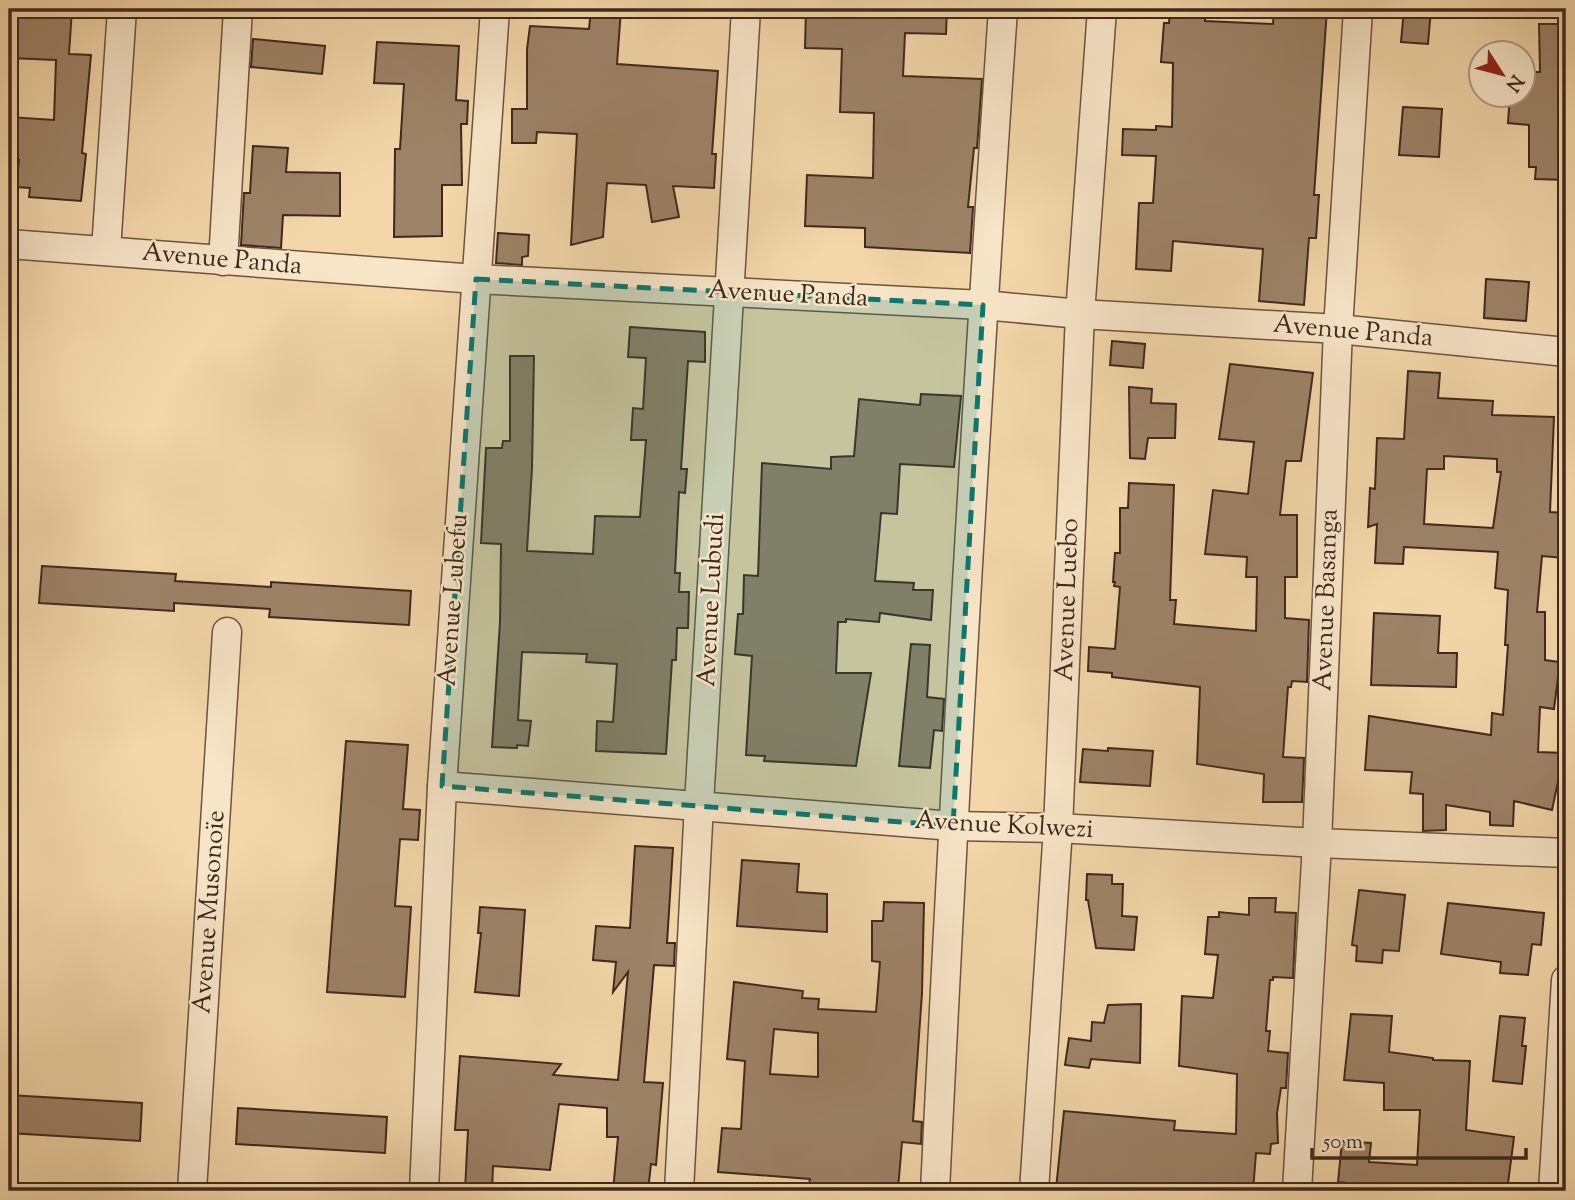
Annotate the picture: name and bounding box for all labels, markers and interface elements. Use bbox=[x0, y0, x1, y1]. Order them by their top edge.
north arrow bbox=[1466, 38, 1536, 108]
text: N bbox=[1498, 68, 1529, 97]
street label: Avenue Panda bbox=[140, 235, 304, 285]
street label: Avenue Panda bbox=[707, 272, 869, 318]
street label: Avenue Panda bbox=[1271, 307, 1435, 357]
street label: Avenue Basanga bbox=[1305, 508, 1349, 692]
street label: Avenue Lubefu bbox=[430, 512, 478, 688]
street label: Avenue Lubudi bbox=[689, 512, 735, 688]
street label: Avenue Luebo bbox=[1047, 518, 1089, 682]
street label: Avenue Kolwezi bbox=[914, 803, 1094, 849]
street label: Avenue Musonoïe bbox=[184, 809, 236, 1015]
scale bar bbox=[1312, 1116, 1526, 1160]
text: 50 m bbox=[1322, 1128, 1363, 1158]

